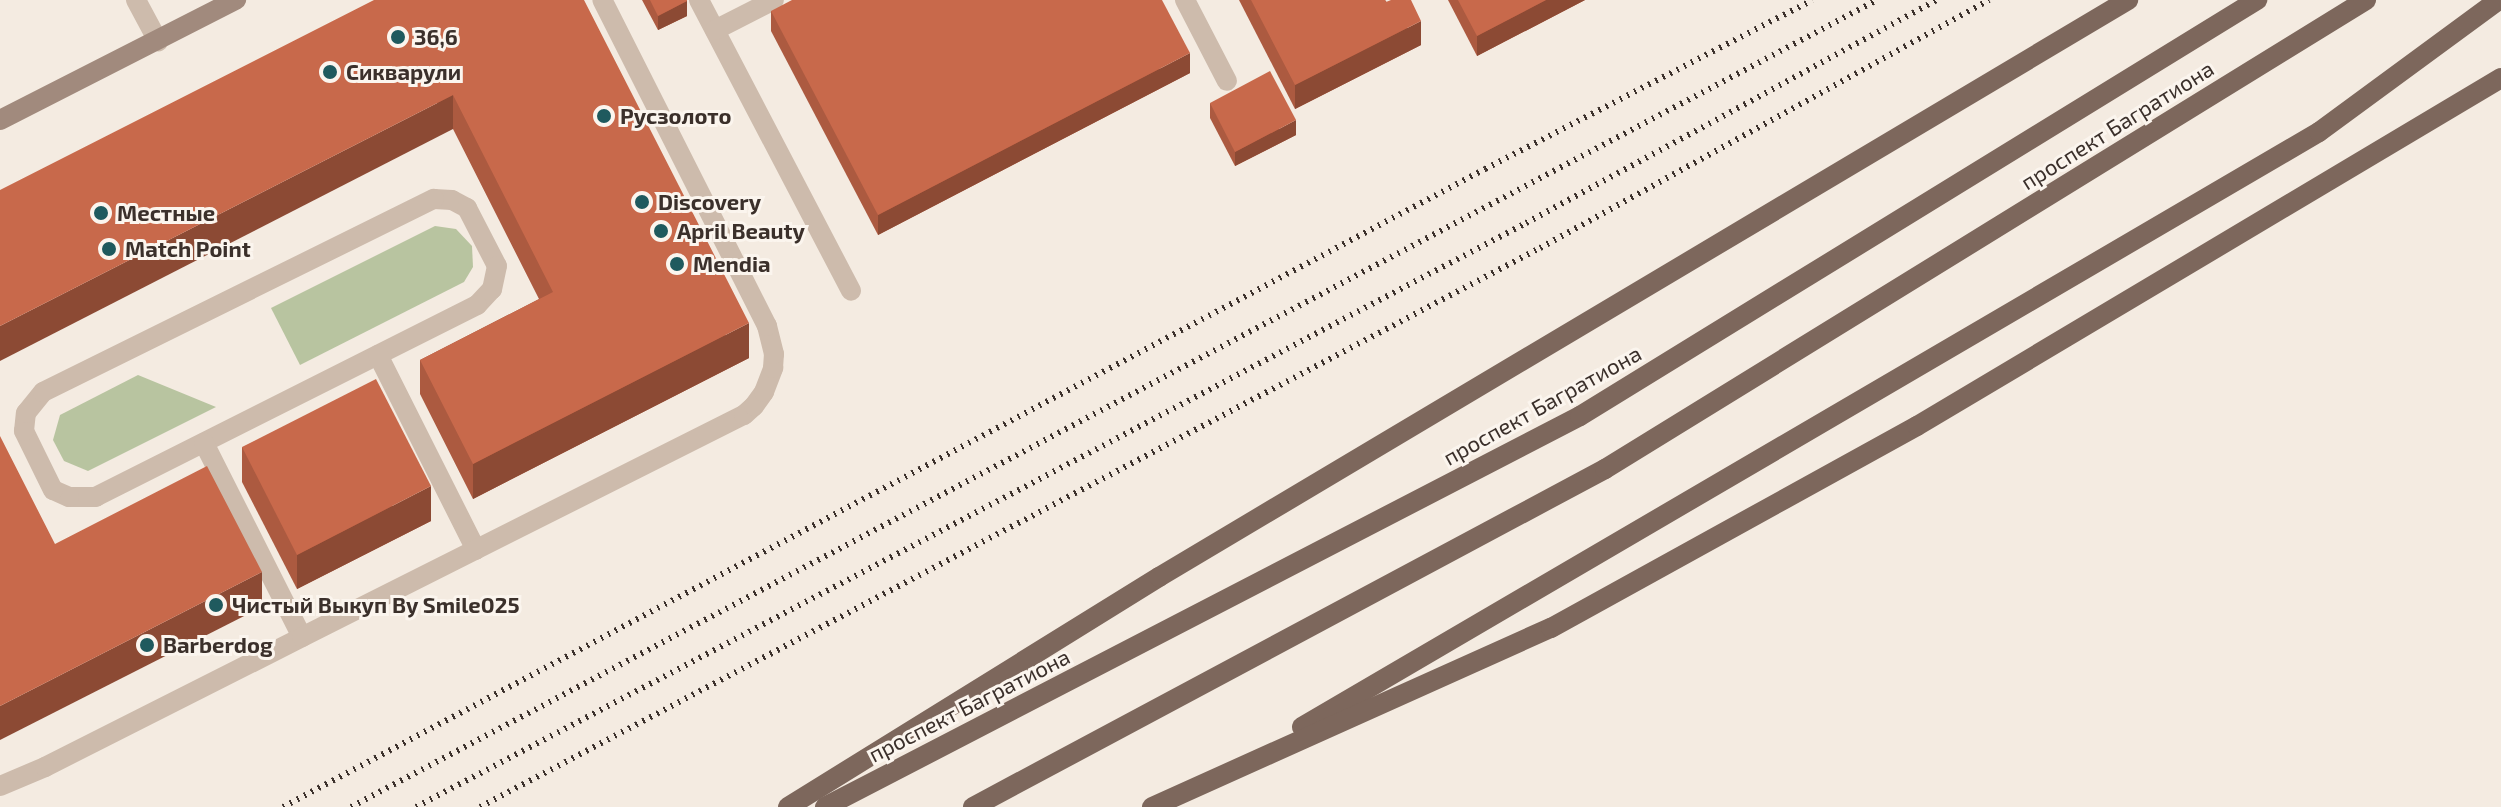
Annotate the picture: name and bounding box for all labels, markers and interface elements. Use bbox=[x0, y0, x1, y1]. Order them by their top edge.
place label: 36,6 bbox=[414, 24, 458, 50]
marker: 36,6 bbox=[389, 28, 407, 46]
street label: проспект Багратиона bbox=[2016, 55, 2218, 195]
place label: Сикварули bbox=[346, 59, 461, 85]
marker: Сикварули bbox=[321, 63, 339, 81]
place label: Русзолото bbox=[620, 103, 732, 129]
marker: Русзолото bbox=[595, 107, 613, 125]
place label: Discovery bbox=[658, 189, 761, 215]
marker: Discovery bbox=[633, 193, 651, 211]
place label: Местные bbox=[117, 200, 215, 226]
marker: Местные bbox=[92, 204, 110, 222]
place label: April Beauty bbox=[677, 218, 806, 244]
marker: April Beauty bbox=[652, 222, 670, 240]
place label: Match Point bbox=[125, 236, 251, 262]
marker: Match Point bbox=[100, 240, 118, 258]
place label: Mendia bbox=[693, 251, 771, 277]
marker: Mendia bbox=[668, 255, 686, 273]
street label: проспект Багратиона bbox=[1438, 340, 1646, 470]
place label: Чистый Выкуп By Smile025 bbox=[232, 592, 520, 618]
marker: Чистый Выкуп By Smile025 bbox=[207, 596, 225, 614]
place label: Barberdog bbox=[163, 632, 273, 658]
marker: Barberdog bbox=[138, 636, 156, 654]
street label: проспект Багратиона bbox=[864, 643, 1074, 767]

